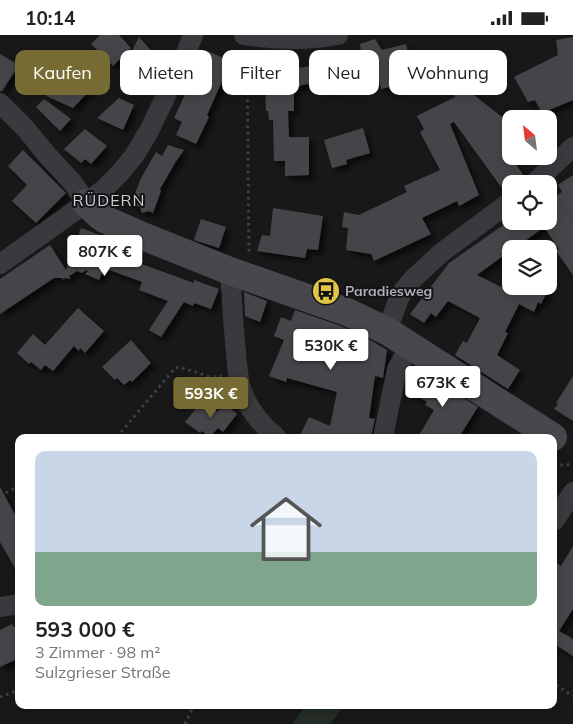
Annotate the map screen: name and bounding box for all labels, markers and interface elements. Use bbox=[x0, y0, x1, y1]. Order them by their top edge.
text: 10:14 bbox=[25, 6, 75, 30]
chip: Kaufen bbox=[15, 50, 110, 95]
chip: Mieten bbox=[120, 50, 212, 95]
chip: Filter bbox=[222, 50, 299, 95]
chip: Neu bbox=[309, 50, 379, 95]
chip: Wohnung bbox=[389, 50, 507, 95]
north arrow bbox=[502, 110, 558, 165]
map controls bbox=[502, 110, 557, 295]
button: locate bbox=[502, 175, 557, 230]
district label: RÜDERN bbox=[72, 190, 146, 210]
pin: 807K € bbox=[64, 235, 146, 277]
button: layers bbox=[502, 240, 557, 295]
text: 807K € bbox=[78, 241, 132, 261]
bus stop icon: Paradiesweg bbox=[311, 276, 341, 306]
place label: Paradiesweg bbox=[345, 282, 432, 300]
pin: 530K € bbox=[290, 329, 372, 371]
text: 530K € bbox=[304, 335, 358, 355]
pin: 673K € bbox=[402, 365, 484, 408]
text: 673K € bbox=[416, 372, 470, 392]
pin: 593K € bbox=[170, 377, 252, 419]
text: 593K € bbox=[184, 383, 238, 403]
icon: home bbox=[241, 484, 331, 574]
text: 593 000 € bbox=[35, 616, 135, 642]
text: 3 Zimmer · 98 m² bbox=[35, 642, 160, 662]
text: Sulzgrieser Straße bbox=[35, 662, 170, 682]

